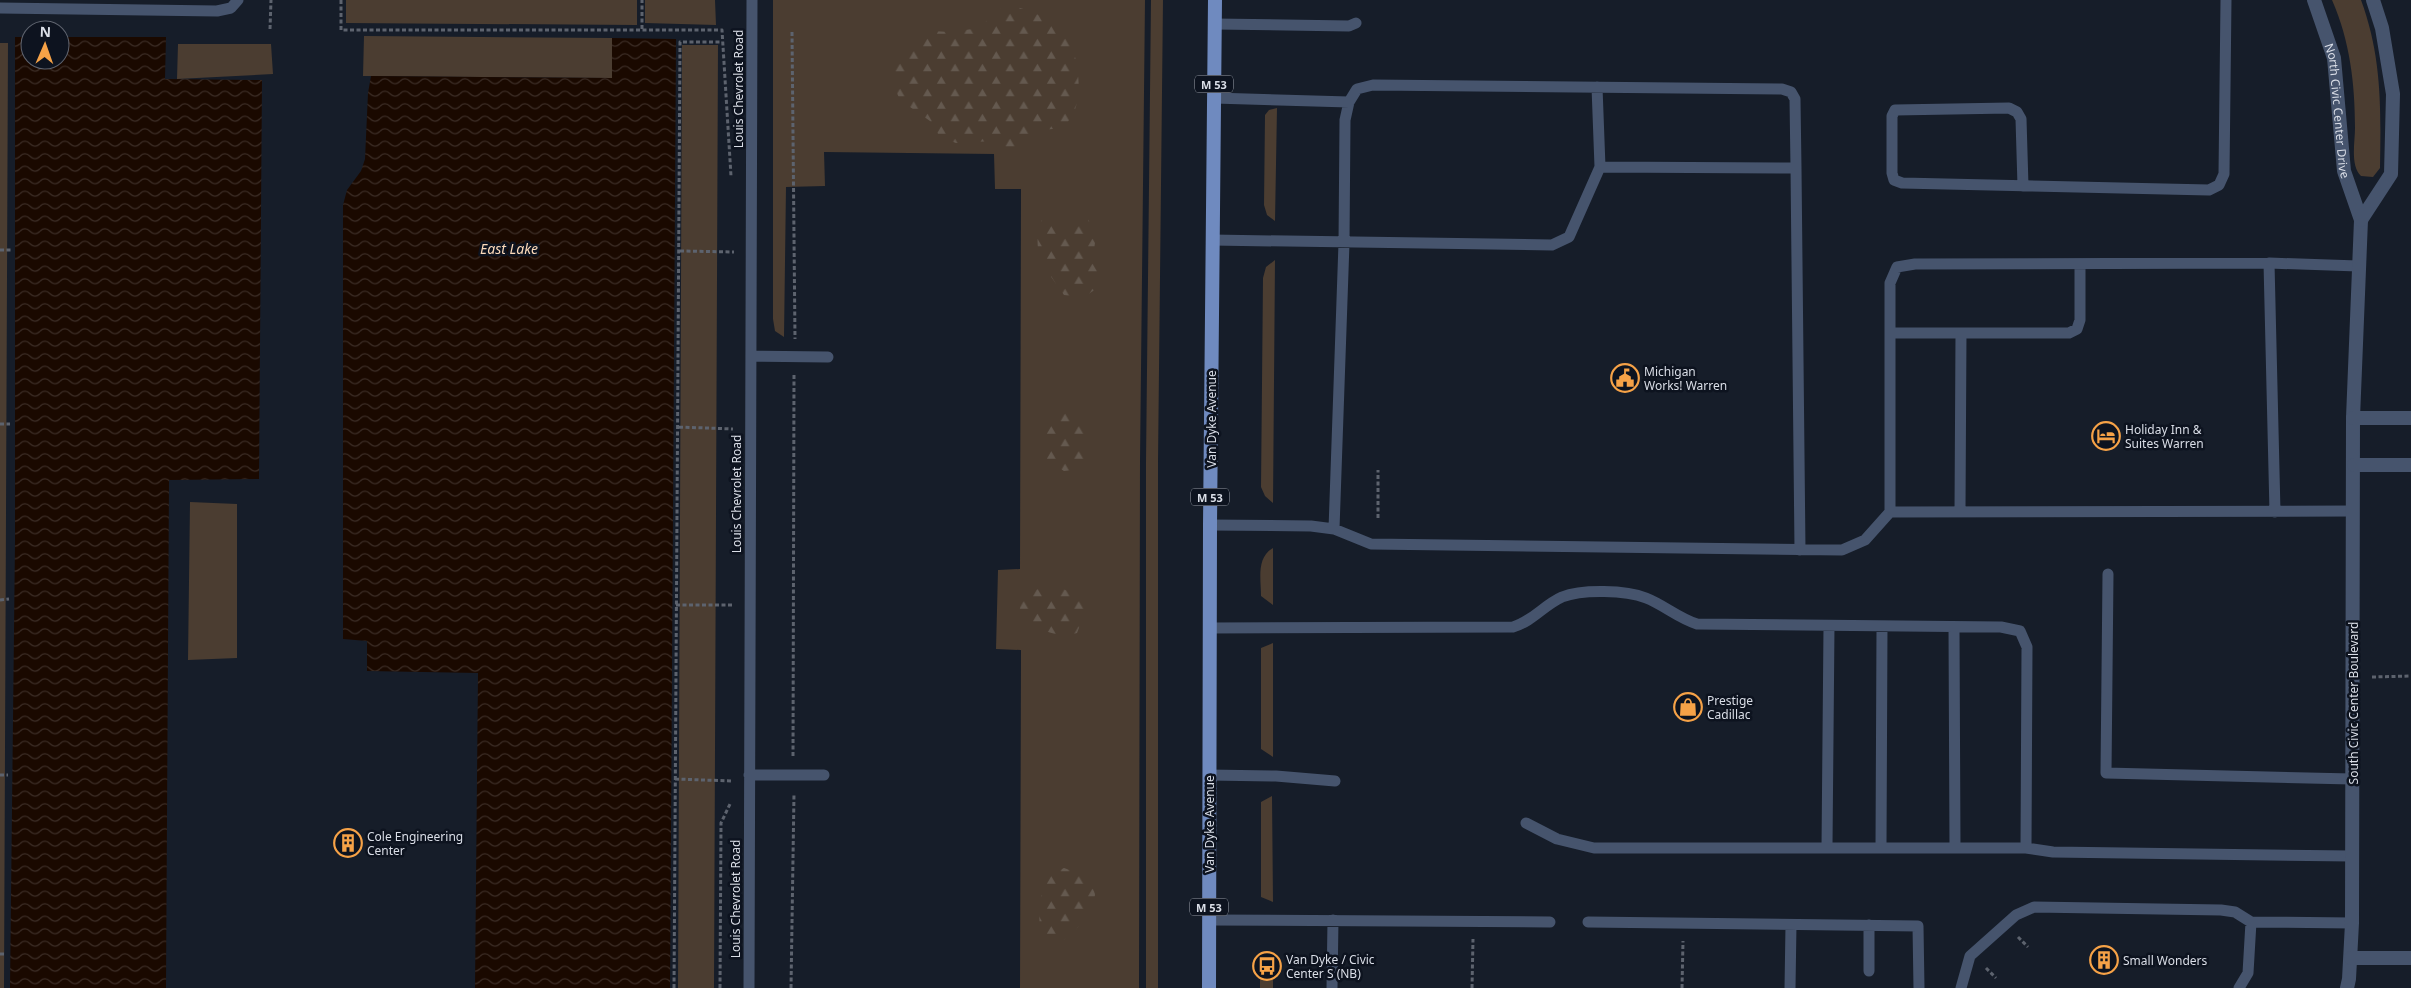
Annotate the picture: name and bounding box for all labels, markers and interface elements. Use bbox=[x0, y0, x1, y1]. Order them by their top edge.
north arrow bbox=[20, 20, 70, 70]
text: N bbox=[39, 22, 51, 41]
street label: Louis Chevrolet Road bbox=[730, 30, 747, 148]
street label: North Civic Center Drive bbox=[2321, 41, 2354, 181]
road number: M 53 bbox=[1195, 76, 1233, 92]
water label: East Lake bbox=[480, 239, 538, 258]
public building icon: Michigan Works! Warren bbox=[1610, 363, 1640, 393]
place label: Michigan Works! Warren bbox=[1644, 363, 1727, 394]
street label: Van Dyke Avenue bbox=[1203, 370, 1220, 468]
hotel icon: Holiday Inn & Suites Warren bbox=[2091, 421, 2121, 451]
place label: Holiday Inn & Suites Warren bbox=[2125, 421, 2204, 452]
street label: Louis Chevrolet Road bbox=[728, 435, 745, 553]
road number: M 53 bbox=[1191, 488, 1229, 506]
street label: South Civic Center Boulevard bbox=[2345, 622, 2362, 784]
shop icon: Prestige Cadillac bbox=[1673, 692, 1703, 722]
place label: Prestige Cadillac bbox=[1707, 692, 1753, 723]
street label: Van Dyke Avenue bbox=[1201, 775, 1218, 873]
building icon: Cole Engineering Center bbox=[333, 828, 363, 858]
place label: Cole Engineering Center bbox=[367, 828, 463, 859]
street label: Louis Chevrolet Road bbox=[727, 840, 744, 958]
road number: M 53 bbox=[1190, 899, 1228, 916]
building icon: Small Wonders bbox=[2089, 945, 2119, 975]
bus stop icon: Van Dyke / Civic Center S (NB) bbox=[1252, 951, 1282, 981]
place label: Van Dyke / Civic Center S (NB) bbox=[1286, 951, 1375, 982]
place label: Small Wonders bbox=[2123, 952, 2208, 969]

